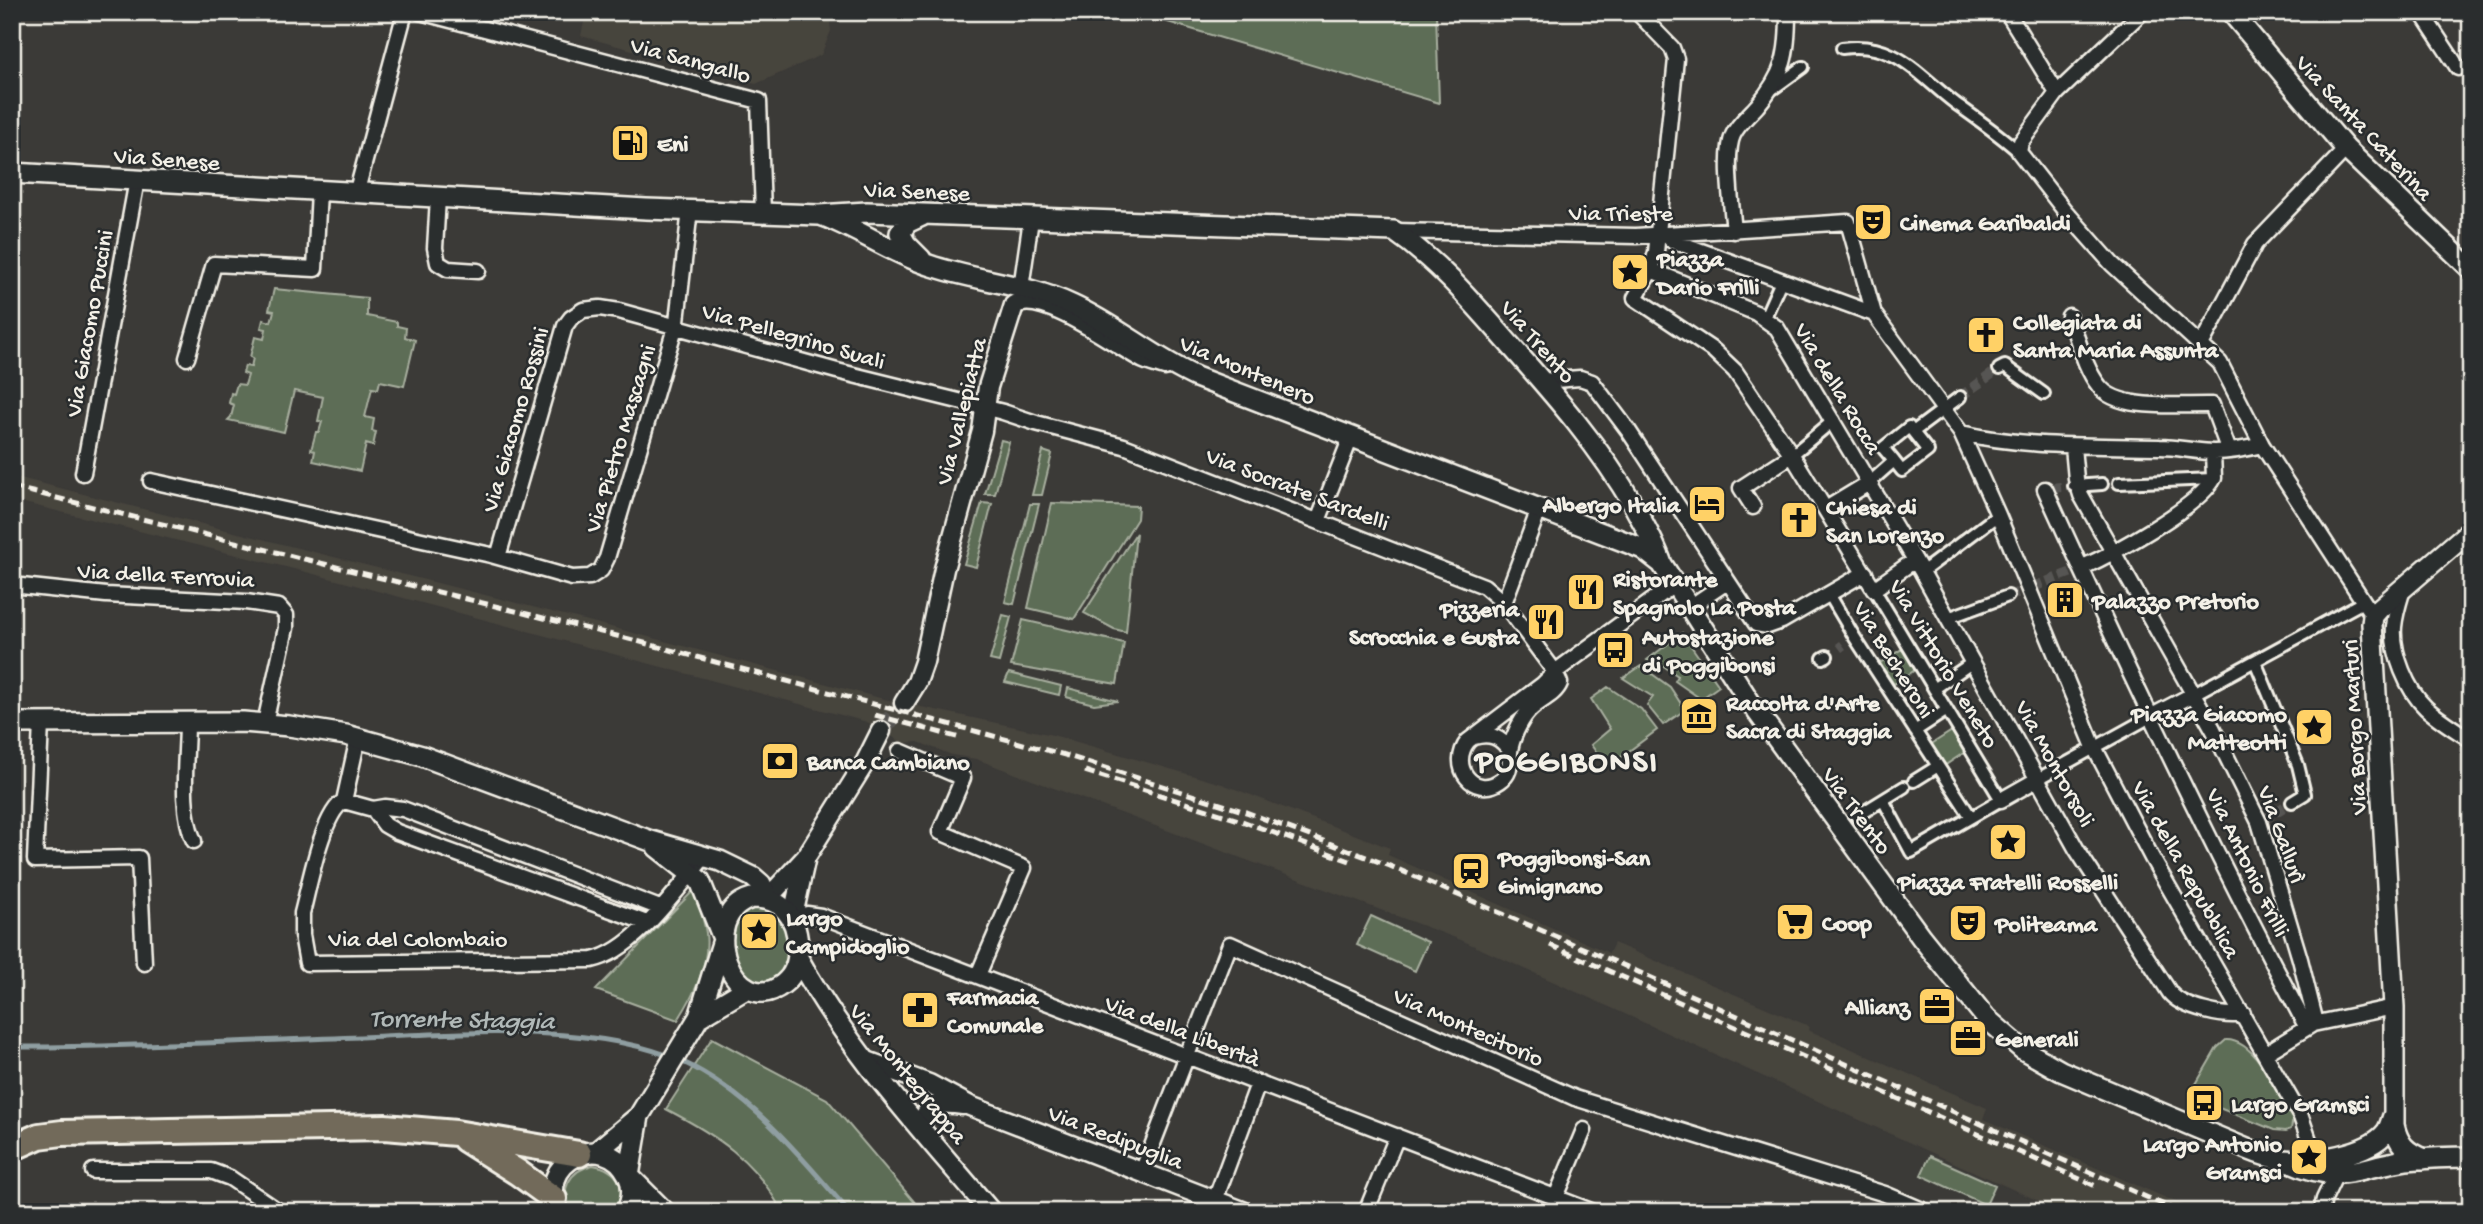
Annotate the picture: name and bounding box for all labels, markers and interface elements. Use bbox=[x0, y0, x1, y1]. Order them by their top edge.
street label: Via Sangallo bbox=[626, 32, 753, 92]
street label: Via Santa Caterina bbox=[2287, 50, 2438, 209]
fuel station icon: Eni bbox=[609, 122, 651, 164]
place label: Eni bbox=[657, 132, 689, 161]
street label: Via Senese bbox=[112, 143, 221, 180]
street label: Via Senese bbox=[862, 177, 971, 210]
street label: Via Trieste bbox=[1568, 201, 1674, 230]
theatre icon: Cinema Garibaldi bbox=[1852, 201, 1894, 243]
place label: Cinema Garibaldi bbox=[1900, 211, 2071, 240]
street label: Via Giacomo Puccini bbox=[61, 228, 122, 420]
place label: Piazza Dario Frilli bbox=[1655, 247, 1760, 304]
place icon: Piazza Dario Frilli bbox=[1609, 251, 1651, 293]
street label: Via Trento bbox=[1492, 295, 1581, 391]
street label: Via Pellegrino Suali bbox=[697, 298, 888, 378]
place label: Collegiata di Santa Maria Assunta bbox=[2013, 310, 2220, 367]
church icon: Collegiata di Santa Maria Assunta bbox=[1965, 314, 2007, 356]
street label: Via della Rocca bbox=[1785, 318, 1887, 461]
street label: Via Giacomo Rossini bbox=[477, 324, 558, 517]
street label: Via Montenero bbox=[1173, 330, 1319, 414]
street label: Via Vallepiatta bbox=[931, 335, 996, 489]
street label: Via Pietro Mascagni bbox=[580, 341, 665, 538]
street label: Via Socrate Sardelli bbox=[1200, 443, 1393, 540]
hotel icon: Albergo Italia bbox=[1686, 483, 1728, 525]
place label: Albergo Italia bbox=[1542, 493, 1682, 522]
place label: Chiesa di San Lorenzo bbox=[1826, 495, 1945, 552]
church icon: Chiesa di San Lorenzo bbox=[1778, 499, 1820, 541]
street label: Via della Ferrovia bbox=[76, 558, 256, 597]
place label: Ristorante Spagnolo La Posta bbox=[1612, 567, 1797, 624]
restaurant icon: Ristorante Spagnolo La Posta bbox=[1565, 571, 1607, 613]
street label: Via Vittorio Veneto bbox=[1880, 574, 2004, 754]
building icon: Palazzo Pretorio bbox=[2044, 579, 2086, 621]
place label: Palazzo Pretorio bbox=[2090, 589, 2260, 618]
street label: Via Becheroni bbox=[1844, 596, 1940, 725]
place label: Pizzeria Scrocchia e Gusta bbox=[1349, 597, 1521, 654]
restaurant icon: Pizzeria Scrocchia e Gusta bbox=[1525, 601, 1567, 643]
place label: Autostazione di Poggibonsi bbox=[1641, 625, 1776, 682]
bus stop icon: Autostazione di Poggibonsi bbox=[1594, 629, 1636, 671]
street label: Via Borgo Marturi bbox=[2337, 638, 2376, 816]
place label: Raccolta d'Arte Sacra di Staggia bbox=[1725, 691, 1893, 748]
museum icon: Raccolta d'Arte Sacra di Staggia bbox=[1678, 695, 1720, 737]
street label: Via Montorsoli bbox=[2006, 695, 2100, 833]
place label: Piazza Giacomo Matteotti bbox=[2129, 702, 2288, 759]
place icon: Piazza Giacomo Matteotti bbox=[2293, 706, 2335, 748]
bank icon: Banca Cambiano bbox=[759, 740, 801, 782]
district label: POGGIBONSI bbox=[1473, 745, 1659, 783]
place label: Banca Cambiano bbox=[806, 750, 970, 779]
street label: Via Trento bbox=[1813, 762, 1897, 862]
street label: Via della Repubblica bbox=[2123, 776, 2245, 965]
street label: Via Gallurì bbox=[2248, 782, 2311, 888]
street label: Via Antonio Frilli bbox=[2197, 784, 2294, 943]
place icon: Piazza Fratelli Rosselli bbox=[1987, 821, 2029, 863]
place label: Poggibonsi-San Gimignano bbox=[1496, 846, 1651, 903]
station icon: Poggibonsi-San Gimignano bbox=[1450, 850, 1492, 892]
place label: Piazza Fratelli Rosselli bbox=[1896, 870, 2118, 899]
supermarket icon: Coop bbox=[1774, 901, 1816, 943]
theatre icon: Politeama bbox=[1947, 902, 1989, 944]
place label: Largo Campidoglio bbox=[786, 906, 910, 963]
place icon: Largo Campidoglio bbox=[738, 910, 780, 952]
place label: Coop bbox=[1822, 911, 1872, 940]
place label: Politeama bbox=[1993, 912, 2099, 941]
street label: Via del Colombaio bbox=[328, 927, 507, 956]
street label: Via Montecitorio bbox=[1387, 983, 1547, 1075]
place label: Farmacia Comunale bbox=[946, 985, 1045, 1042]
office icon: Allianz bbox=[1916, 985, 1958, 1027]
pharmacy icon: Farmacia Comunale bbox=[899, 989, 941, 1031]
street label: Via della Libertà bbox=[1099, 990, 1264, 1076]
place label: Allianz bbox=[1844, 995, 1911, 1024]
street label: Via Montegrappa bbox=[840, 998, 972, 1152]
water label: Torrente Staggia bbox=[369, 1005, 556, 1040]
office icon: Generali bbox=[1947, 1017, 1989, 1059]
place label: Generali bbox=[1995, 1027, 2079, 1056]
bus stop icon: Largo Gramsci bbox=[2183, 1082, 2225, 1124]
place label: Largo Gramsci bbox=[2231, 1092, 2370, 1121]
street label: Via Redipuglia bbox=[1042, 1100, 1187, 1179]
place label: Largo Antonio Gramsci bbox=[2143, 1132, 2283, 1189]
place icon: Largo Antonio Gramsci bbox=[2288, 1136, 2330, 1178]

